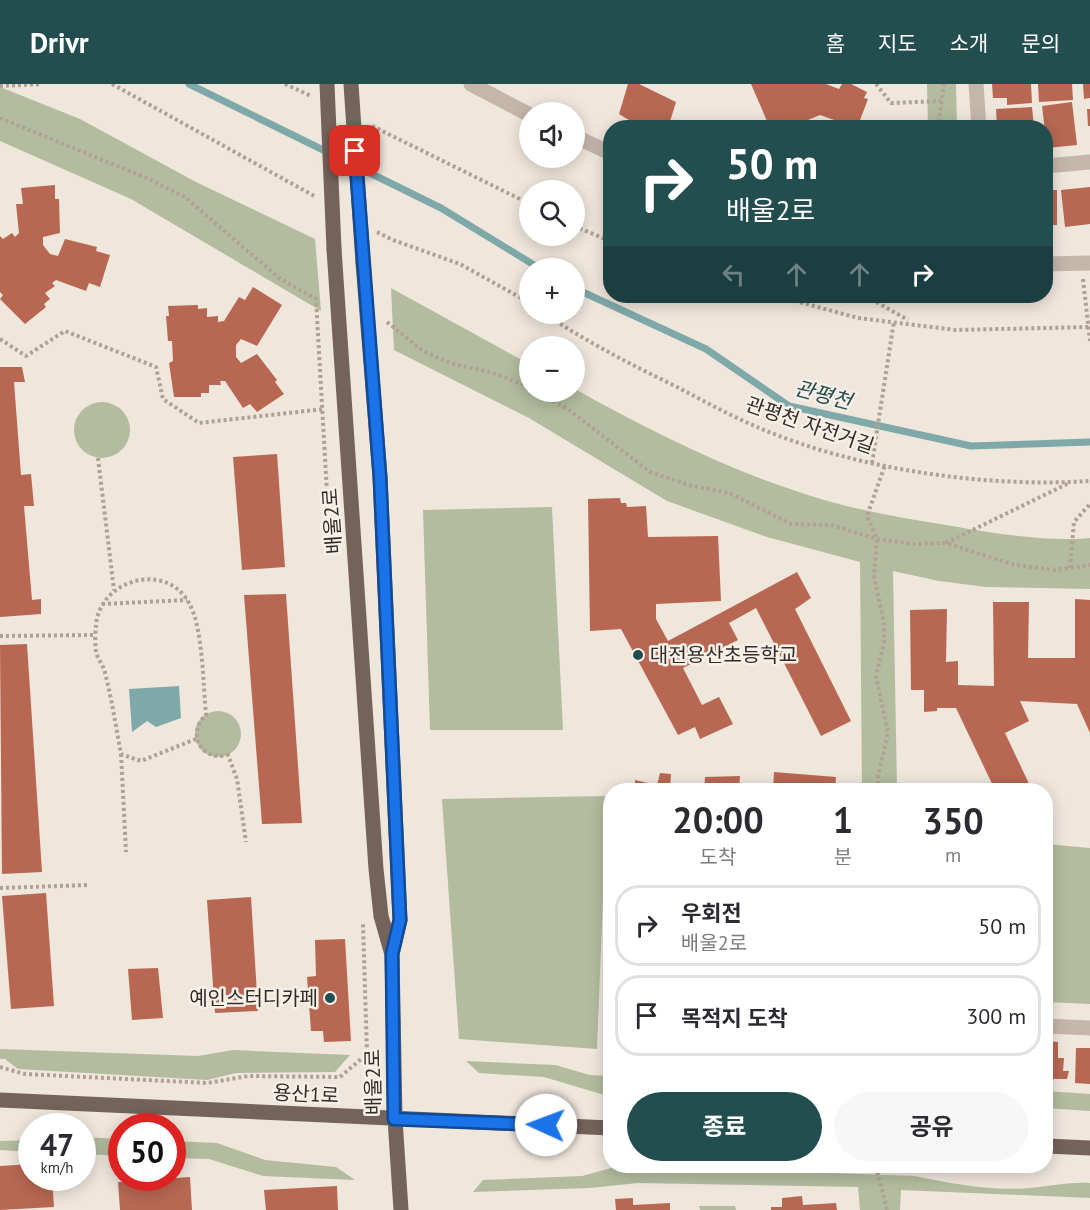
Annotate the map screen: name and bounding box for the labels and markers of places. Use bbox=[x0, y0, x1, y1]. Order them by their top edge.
pin bbox=[329, 125, 380, 176]
place label: 대전용산초등학교 bbox=[650, 642, 797, 668]
marker: 대전용산초등학교 bbox=[631, 648, 645, 662]
place label: 예인스터디카페 bbox=[189, 985, 318, 1011]
marker: 예인스터디카페 bbox=[323, 991, 337, 1005]

